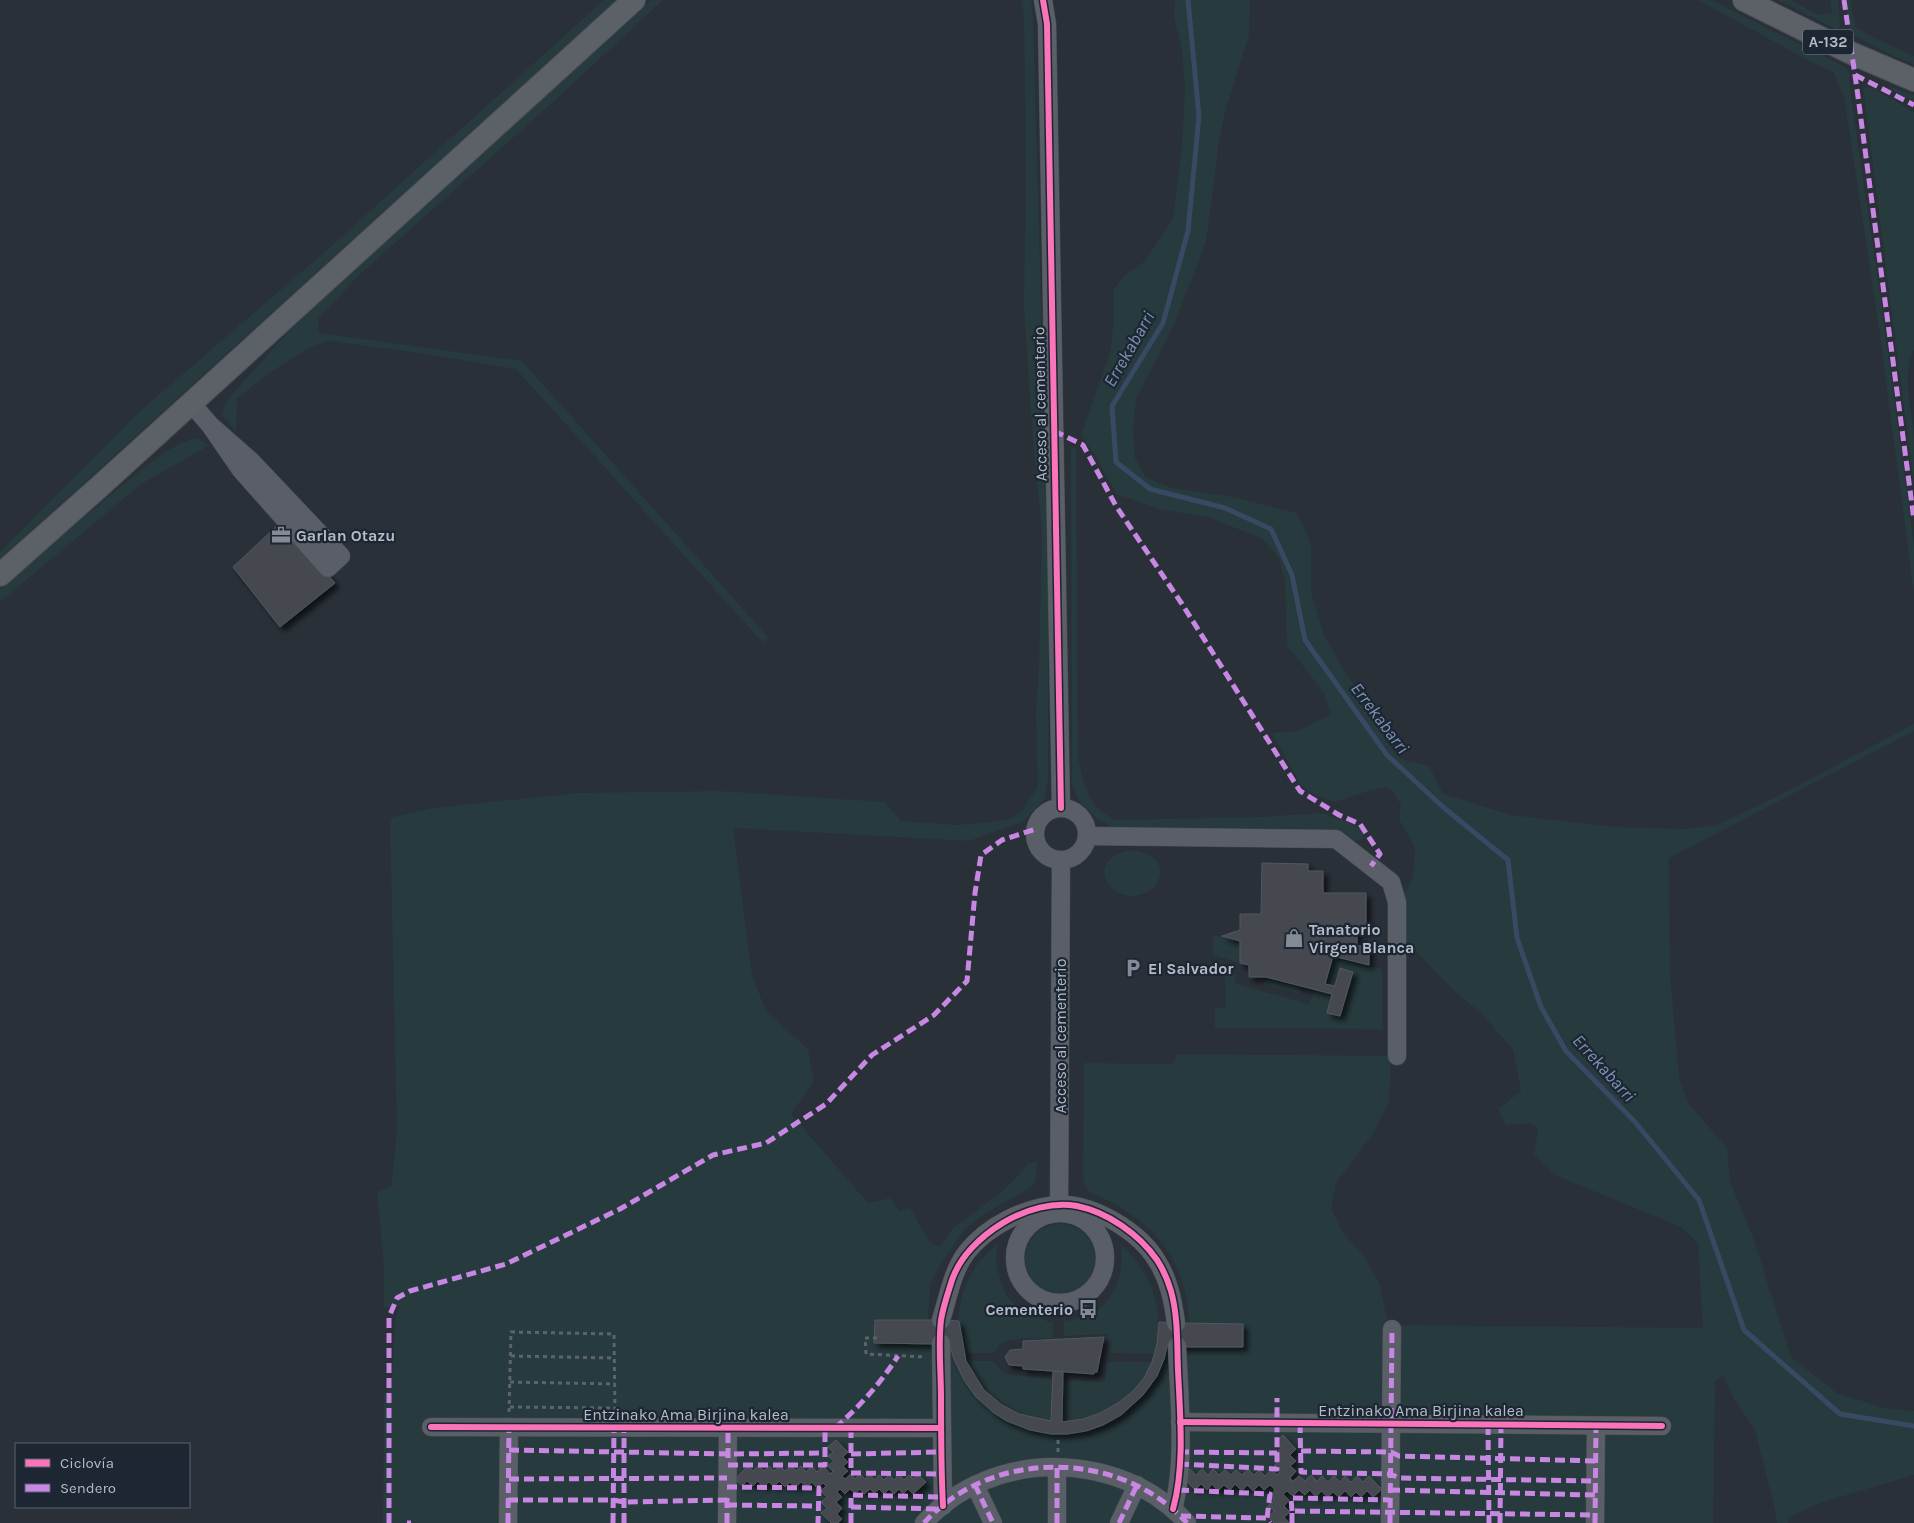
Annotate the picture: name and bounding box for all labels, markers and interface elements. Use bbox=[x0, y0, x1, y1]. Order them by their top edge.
road number: A-132 bbox=[1803, 30, 1853, 54]
water label: Errekabarri bbox=[1099, 307, 1160, 391]
street label: Acceso al cementerio bbox=[1029, 326, 1051, 482]
office icon: Garlan Otazu bbox=[270, 524, 292, 546]
place label: Garlan Otazu bbox=[296, 526, 395, 545]
water label: Errekabarri bbox=[1346, 678, 1414, 758]
place label: Tanatorio Virgen Blanca bbox=[1309, 920, 1414, 957]
shop icon: Tanatorio Virgen Blanca bbox=[1283, 927, 1305, 949]
parking icon: El Salvador bbox=[1122, 957, 1144, 979]
street label: Acceso al cementerio bbox=[1051, 959, 1070, 1113]
place label: El Salvador bbox=[1148, 959, 1234, 978]
water label: Errekabarri bbox=[1568, 1030, 1640, 1107]
bus stop icon: Cementerio bbox=[1077, 1298, 1099, 1320]
place label: Cementerio bbox=[985, 1300, 1073, 1319]
street label: Entzinako Ama Birjina kalea bbox=[1318, 1401, 1524, 1420]
street label: Entzinako Ama Birjina kalea bbox=[583, 1405, 789, 1424]
legend bbox=[15, 1443, 190, 1508]
text: Ciclovía bbox=[60, 1454, 114, 1472]
text: Sendero bbox=[60, 1479, 116, 1497]

